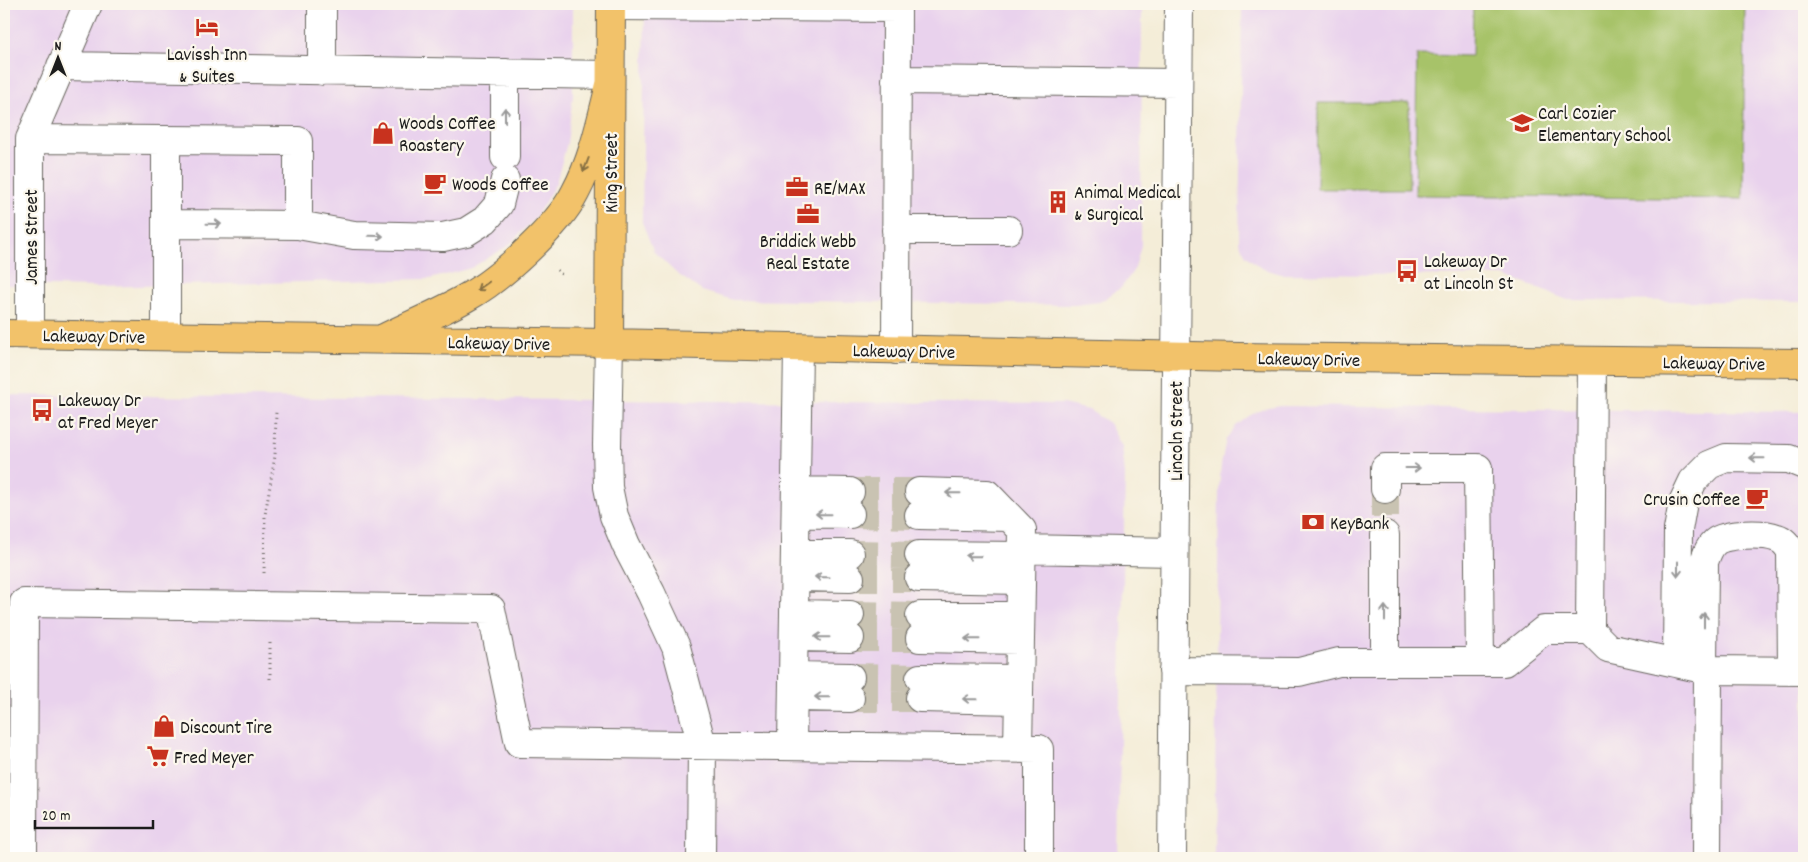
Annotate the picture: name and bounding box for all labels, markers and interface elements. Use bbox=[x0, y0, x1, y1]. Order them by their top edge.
hotel icon: Lavissh Inn & Suites bbox=[194, 14, 220, 40]
north arrow bbox=[32, 32, 82, 82]
text: N bbox=[55, 37, 62, 57]
place label: Lavissh Inn & Suites bbox=[167, 43, 247, 92]
place label: Carl Cozier Elementary School bbox=[1538, 102, 1671, 151]
one-way arrow bbox=[500, 107, 510, 124]
school or university icon: Carl Cozier Elementary School bbox=[1509, 110, 1535, 136]
place label: Woods Coffee Roastery bbox=[399, 112, 496, 161]
shop icon: Woods Coffee Roastery bbox=[370, 120, 396, 146]
street label: King Street bbox=[600, 133, 627, 213]
one-way arrow bbox=[581, 157, 590, 172]
cafe icon: Woods Coffee bbox=[422, 170, 448, 196]
place label: Woods Coffee bbox=[452, 173, 549, 200]
office icon: RE/MAX bbox=[784, 174, 810, 200]
place label: RE/MAX bbox=[814, 177, 866, 204]
place label: Animal Medical & Surgical bbox=[1074, 181, 1181, 230]
street label: James Street bbox=[20, 189, 47, 285]
building icon: Animal Medical & Surgical bbox=[1045, 189, 1071, 215]
office icon: Briddick Webb Real Estate bbox=[795, 201, 821, 227]
one-way arrow bbox=[206, 220, 222, 229]
place label: Briddick Webb Real Estate bbox=[760, 230, 856, 279]
one-way arrow bbox=[368, 231, 384, 240]
place label: Lakeway Dr at Lincoln St bbox=[1424, 250, 1513, 299]
bus stop icon: Lakeway Dr at Lincoln St bbox=[1394, 258, 1420, 284]
one-way arrow bbox=[477, 281, 490, 292]
street label: Lakeway Drive bbox=[42, 324, 145, 353]
street label: Lakeway Drive bbox=[447, 331, 550, 360]
street label: Lakeway Drive bbox=[852, 339, 955, 368]
street label: Lakeway Drive bbox=[1257, 347, 1360, 376]
street label: Lakeway Drive bbox=[1662, 351, 1765, 380]
street label: Lincoln Street bbox=[1165, 381, 1192, 481]
place label: Lakeway Dr at Fred Meyer bbox=[58, 389, 158, 438]
bus stop icon: Lakeway Dr at Fred Meyer bbox=[29, 397, 55, 423]
one-way arrow bbox=[1749, 453, 1766, 463]
one-way arrow bbox=[1404, 463, 1421, 473]
cafe icon: Crusin Coffee bbox=[1744, 485, 1770, 511]
one-way arrow bbox=[945, 488, 962, 498]
place label: Crusin Coffee bbox=[1643, 488, 1740, 515]
one-way arrow bbox=[815, 509, 831, 519]
bank icon: KeyBank bbox=[1300, 509, 1326, 535]
place label: KeyBank bbox=[1330, 512, 1390, 539]
one-way arrow bbox=[965, 551, 982, 561]
one-way arrow bbox=[1673, 560, 1683, 576]
one-way arrow bbox=[815, 573, 831, 582]
one-way arrow bbox=[1380, 605, 1390, 622]
one-way arrow bbox=[1699, 612, 1709, 628]
one-way arrow bbox=[814, 633, 830, 642]
one-way arrow bbox=[964, 634, 980, 644]
one-way arrow bbox=[814, 692, 830, 702]
one-way arrow bbox=[963, 694, 979, 704]
shop icon: Discount Tire bbox=[151, 713, 177, 739]
place label: Discount Tire bbox=[180, 716, 272, 743]
supermarket icon: Fred Meyer bbox=[145, 743, 171, 769]
place label: Fred Meyer bbox=[174, 746, 254, 773]
scale bar bbox=[35, 797, 152, 829]
text: 20 m bbox=[42, 806, 70, 828]

